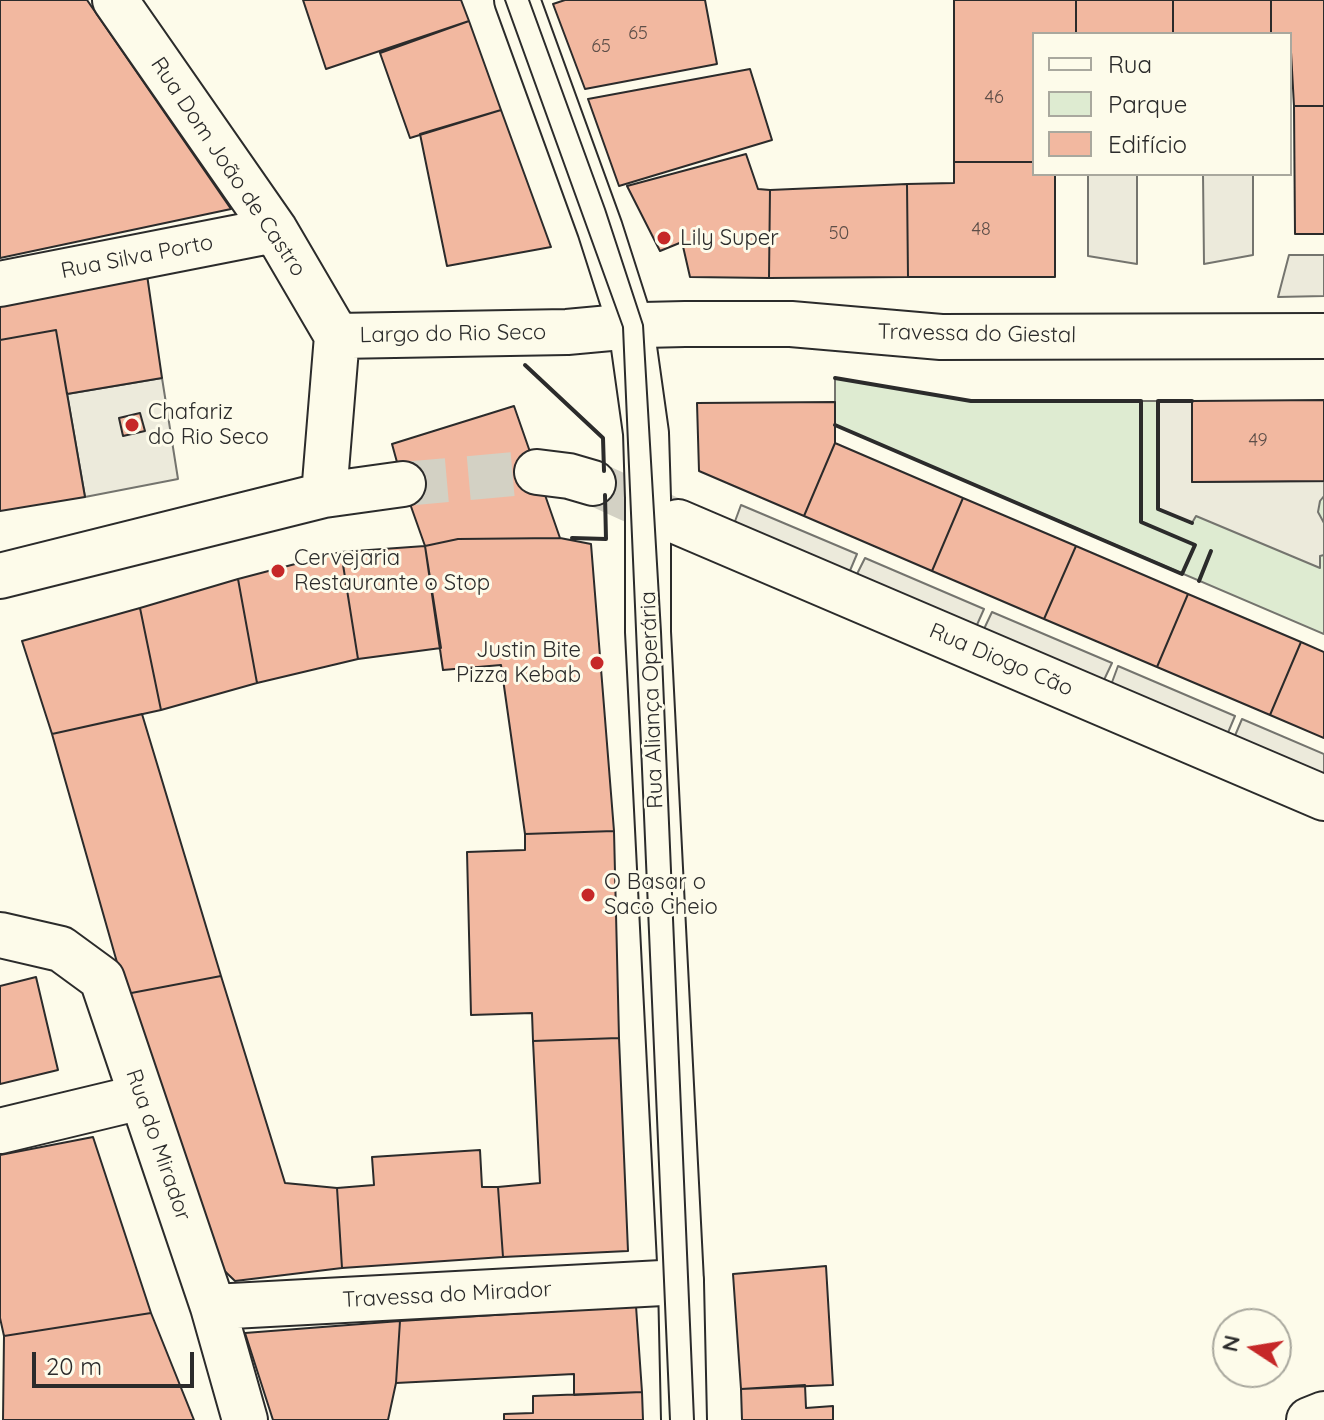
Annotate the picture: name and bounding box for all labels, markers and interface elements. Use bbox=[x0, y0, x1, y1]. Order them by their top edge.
house number: 65 bbox=[628, 23, 648, 45]
legend bbox=[1032, 32, 1292, 176]
house number: 65 bbox=[591, 36, 611, 58]
text: Rua bbox=[1108, 49, 1152, 79]
street label: Rua Dom João de Castro bbox=[145, 52, 311, 282]
house number: 46 bbox=[984, 87, 1004, 109]
text: Parque bbox=[1108, 89, 1187, 119]
text: Edifício bbox=[1108, 129, 1187, 159]
house number: 48 bbox=[971, 219, 991, 241]
house number: 50 bbox=[829, 223, 849, 245]
place label: Lily Super bbox=[680, 225, 779, 251]
street label: Rua Silva Porto bbox=[59, 229, 215, 285]
marker: Lily Super bbox=[655, 229, 673, 247]
street label: Largo do Rio Seco bbox=[359, 319, 547, 349]
street label: Travessa do Giestal bbox=[877, 319, 1077, 349]
place label: Chafariz do Rio Seco bbox=[148, 399, 269, 450]
marker: Chafariz do Rio Seco bbox=[123, 416, 141, 434]
house number: 49 bbox=[1248, 430, 1268, 452]
place label: Cervejaria Restaurante o Stop bbox=[294, 545, 490, 596]
marker: Cervejaria Restaurante o Stop bbox=[269, 562, 287, 580]
street label: Rua Aliança Operária bbox=[635, 591, 669, 809]
street label: Rua Diogo Cão bbox=[925, 618, 1077, 702]
place label: Justin Bite Pizza Kebab bbox=[456, 637, 581, 688]
marker: Justin Bite Pizza Kebab bbox=[588, 654, 606, 672]
place label: O Basar o Saco Cheio bbox=[604, 869, 718, 920]
marker: O Basar o Saco Cheio bbox=[579, 886, 597, 904]
street label: Rua do Mirador bbox=[120, 1066, 196, 1224]
street label: Travessa do Mirador bbox=[342, 1276, 552, 1314]
north arrow bbox=[1212, 1308, 1292, 1388]
text: N bbox=[1215, 1333, 1246, 1354]
scale bar bbox=[36, 1336, 198, 1386]
text: 20 m bbox=[46, 1351, 102, 1381]

